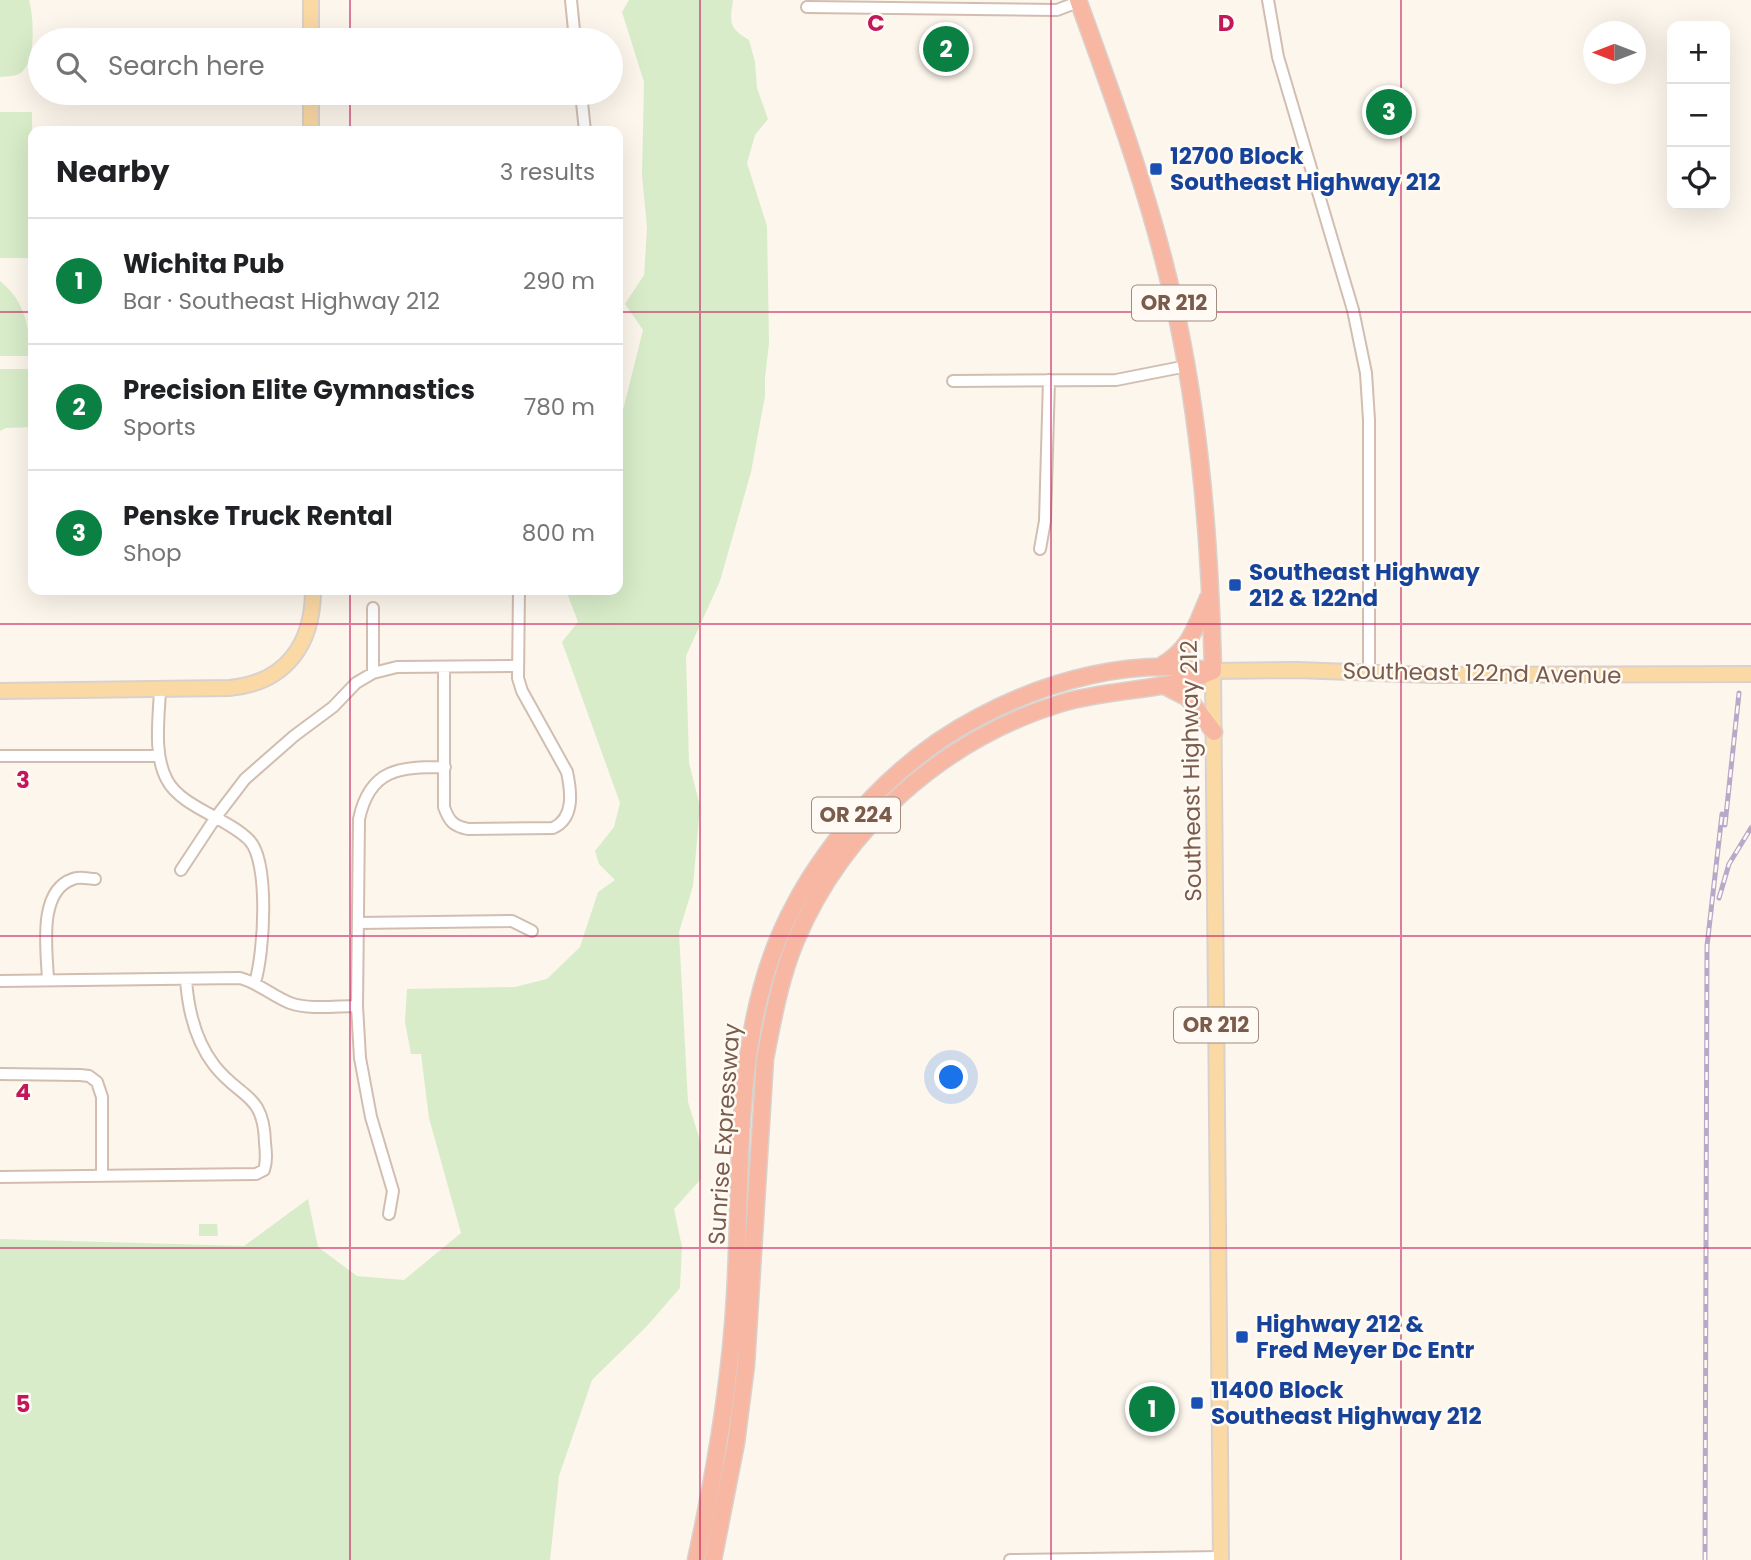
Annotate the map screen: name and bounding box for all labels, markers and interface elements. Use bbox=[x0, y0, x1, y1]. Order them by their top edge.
text: C bbox=[867, 7, 885, 39]
text: D bbox=[1218, 7, 1234, 39]
north arrow bbox=[1583, 21, 1646, 84]
map controls bbox=[1667, 21, 1730, 210]
button: + bbox=[1667, 21, 1730, 84]
pin: 2 bbox=[923, 23, 969, 75]
search box bbox=[28, 28, 623, 105]
icon: search bbox=[52, 48, 90, 86]
text: Search here bbox=[108, 48, 265, 84]
button: − bbox=[1667, 84, 1730, 147]
pin: 3 bbox=[1366, 86, 1412, 138]
place label: 12700 Block Southeast Highway 212 bbox=[1170, 140, 1441, 198]
button: locate bbox=[1667, 147, 1730, 210]
text: Nearby bbox=[56, 150, 170, 193]
text: 3 results bbox=[500, 156, 595, 188]
marker: 12700 Block Southeast Highway 212 bbox=[1148, 161, 1164, 177]
text: Wichita Pub bbox=[123, 246, 284, 282]
text: 1 bbox=[75, 265, 83, 297]
text: 290 m bbox=[523, 265, 595, 297]
text: Bar · Southeast Highway 212 bbox=[123, 285, 440, 317]
road number: OR 212 bbox=[1132, 286, 1216, 320]
text: Precision Elite Gymnastics bbox=[123, 372, 475, 408]
text: 2 bbox=[72, 391, 86, 423]
text: 780 m bbox=[524, 391, 595, 423]
text: Sports bbox=[123, 411, 196, 443]
text: Penske Truck Rental bbox=[123, 498, 393, 534]
text: 3 bbox=[72, 517, 86, 549]
text: 800 m bbox=[522, 517, 595, 549]
text: Shop bbox=[123, 537, 182, 569]
place label: Southeast Highway 212 & 122nd bbox=[1249, 556, 1480, 614]
marker: Southeast Highway 212 & 122nd bbox=[1227, 577, 1243, 593]
street label: Southeast Highway 212 bbox=[1173, 640, 1209, 902]
street label: Southeast 122nd Avenue bbox=[1342, 655, 1622, 691]
text: 3 bbox=[16, 764, 30, 796]
road number: OR 224 bbox=[812, 798, 900, 832]
road number: OR 212 bbox=[1174, 1007, 1258, 1042]
street label: Sunrise Expressway bbox=[700, 1022, 748, 1246]
your location bbox=[934, 1060, 968, 1094]
text: 4 bbox=[15, 1076, 31, 1108]
place label: Highway 212 & Fred Meyer Dc Entr bbox=[1256, 1308, 1475, 1366]
marker: Highway 212 & Fred Meyer Dc Entr bbox=[1234, 1329, 1250, 1345]
place label: 11400 Block Southeast Highway 212 bbox=[1211, 1374, 1482, 1432]
pin: 1 bbox=[1129, 1383, 1175, 1435]
text: 5 bbox=[16, 1388, 30, 1420]
marker: 11400 Block Southeast Highway 212 bbox=[1189, 1395, 1205, 1411]

